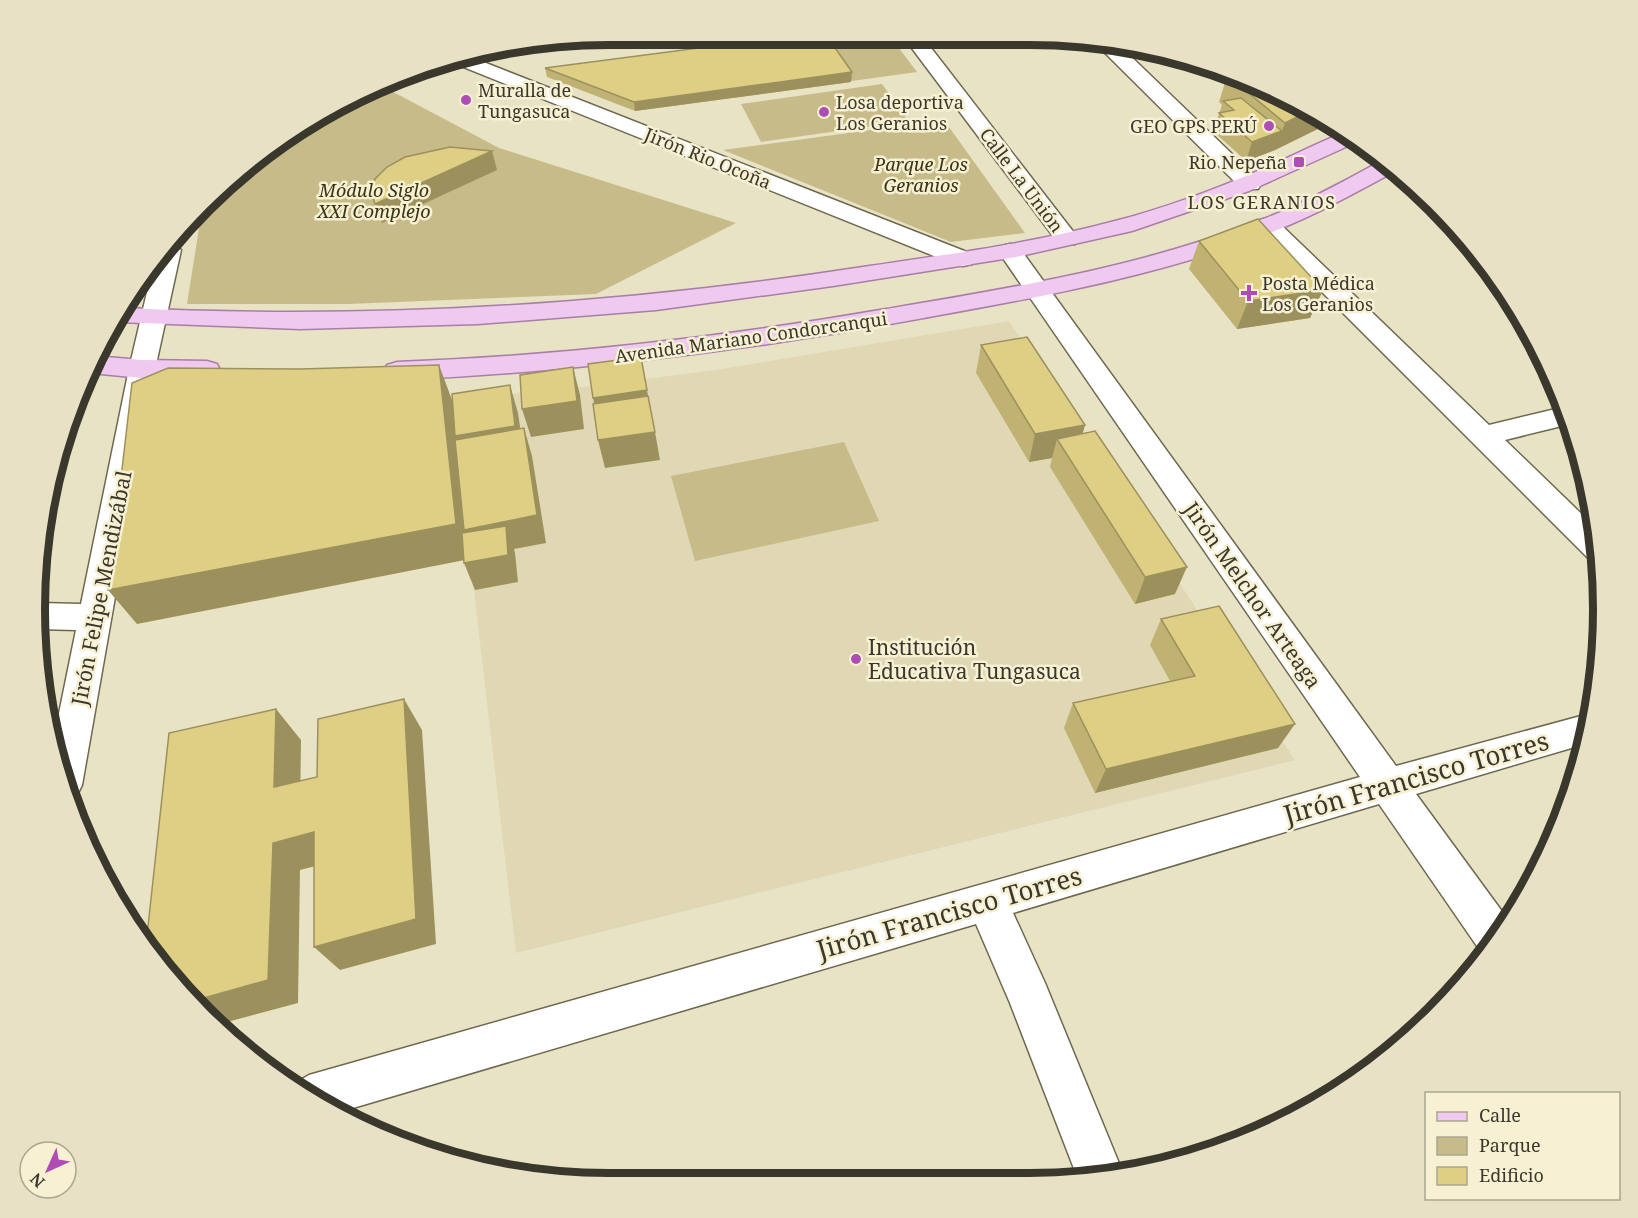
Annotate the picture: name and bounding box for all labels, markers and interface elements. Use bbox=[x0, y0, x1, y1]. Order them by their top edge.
place label: Muralla de Tungasuca bbox=[478, 78, 571, 123]
place label: Losa deportiva Los Geranios bbox=[836, 90, 964, 135]
marker: Muralla de Tungasuca bbox=[459, 93, 473, 107]
marker: Losa deportiva Los Geranios bbox=[817, 105, 831, 119]
place label: GEO GPS PERÚ bbox=[1130, 114, 1257, 138]
marker: GEO GPS PERÚ bbox=[1262, 119, 1276, 133]
street label: Jirón Rio Ocoña bbox=[640, 121, 775, 194]
street label: Calle La Unión bbox=[975, 123, 1069, 237]
place label: Rio Nepeña bbox=[1189, 150, 1287, 174]
park label: Parque Los Geranios bbox=[873, 152, 968, 197]
marker: Rio Nepeña bbox=[1292, 155, 1306, 169]
park label: Módulo Siglo XXI Complejo bbox=[316, 178, 431, 223]
district label: LOS GERANIOS bbox=[1187, 190, 1337, 214]
place label: Posta Médica Los Geranios bbox=[1262, 271, 1375, 316]
marker: Posta Médica Los Geranios bbox=[1240, 284, 1258, 302]
street label: Avenida Mariano Condorcanqui bbox=[613, 306, 889, 368]
street label: Jirón Felipe Mendizábal bbox=[64, 468, 138, 709]
street label: Jirón Melchor Arteaga bbox=[1177, 495, 1328, 694]
place label: Institución Educativa Tungasuca bbox=[868, 633, 1081, 685]
marker: Institución Educativa Tungasuca bbox=[849, 652, 863, 666]
street label: Jirón Francisco Torres bbox=[1278, 722, 1553, 832]
street label: Jirón Francisco Torres bbox=[811, 857, 1086, 967]
legend bbox=[1425, 1092, 1620, 1200]
text: Calle bbox=[1479, 1103, 1521, 1127]
text: Parque bbox=[1479, 1133, 1541, 1157]
north arrow bbox=[18, 1140, 78, 1200]
text: Edificio bbox=[1479, 1163, 1544, 1187]
text: N bbox=[25, 1168, 50, 1193]

